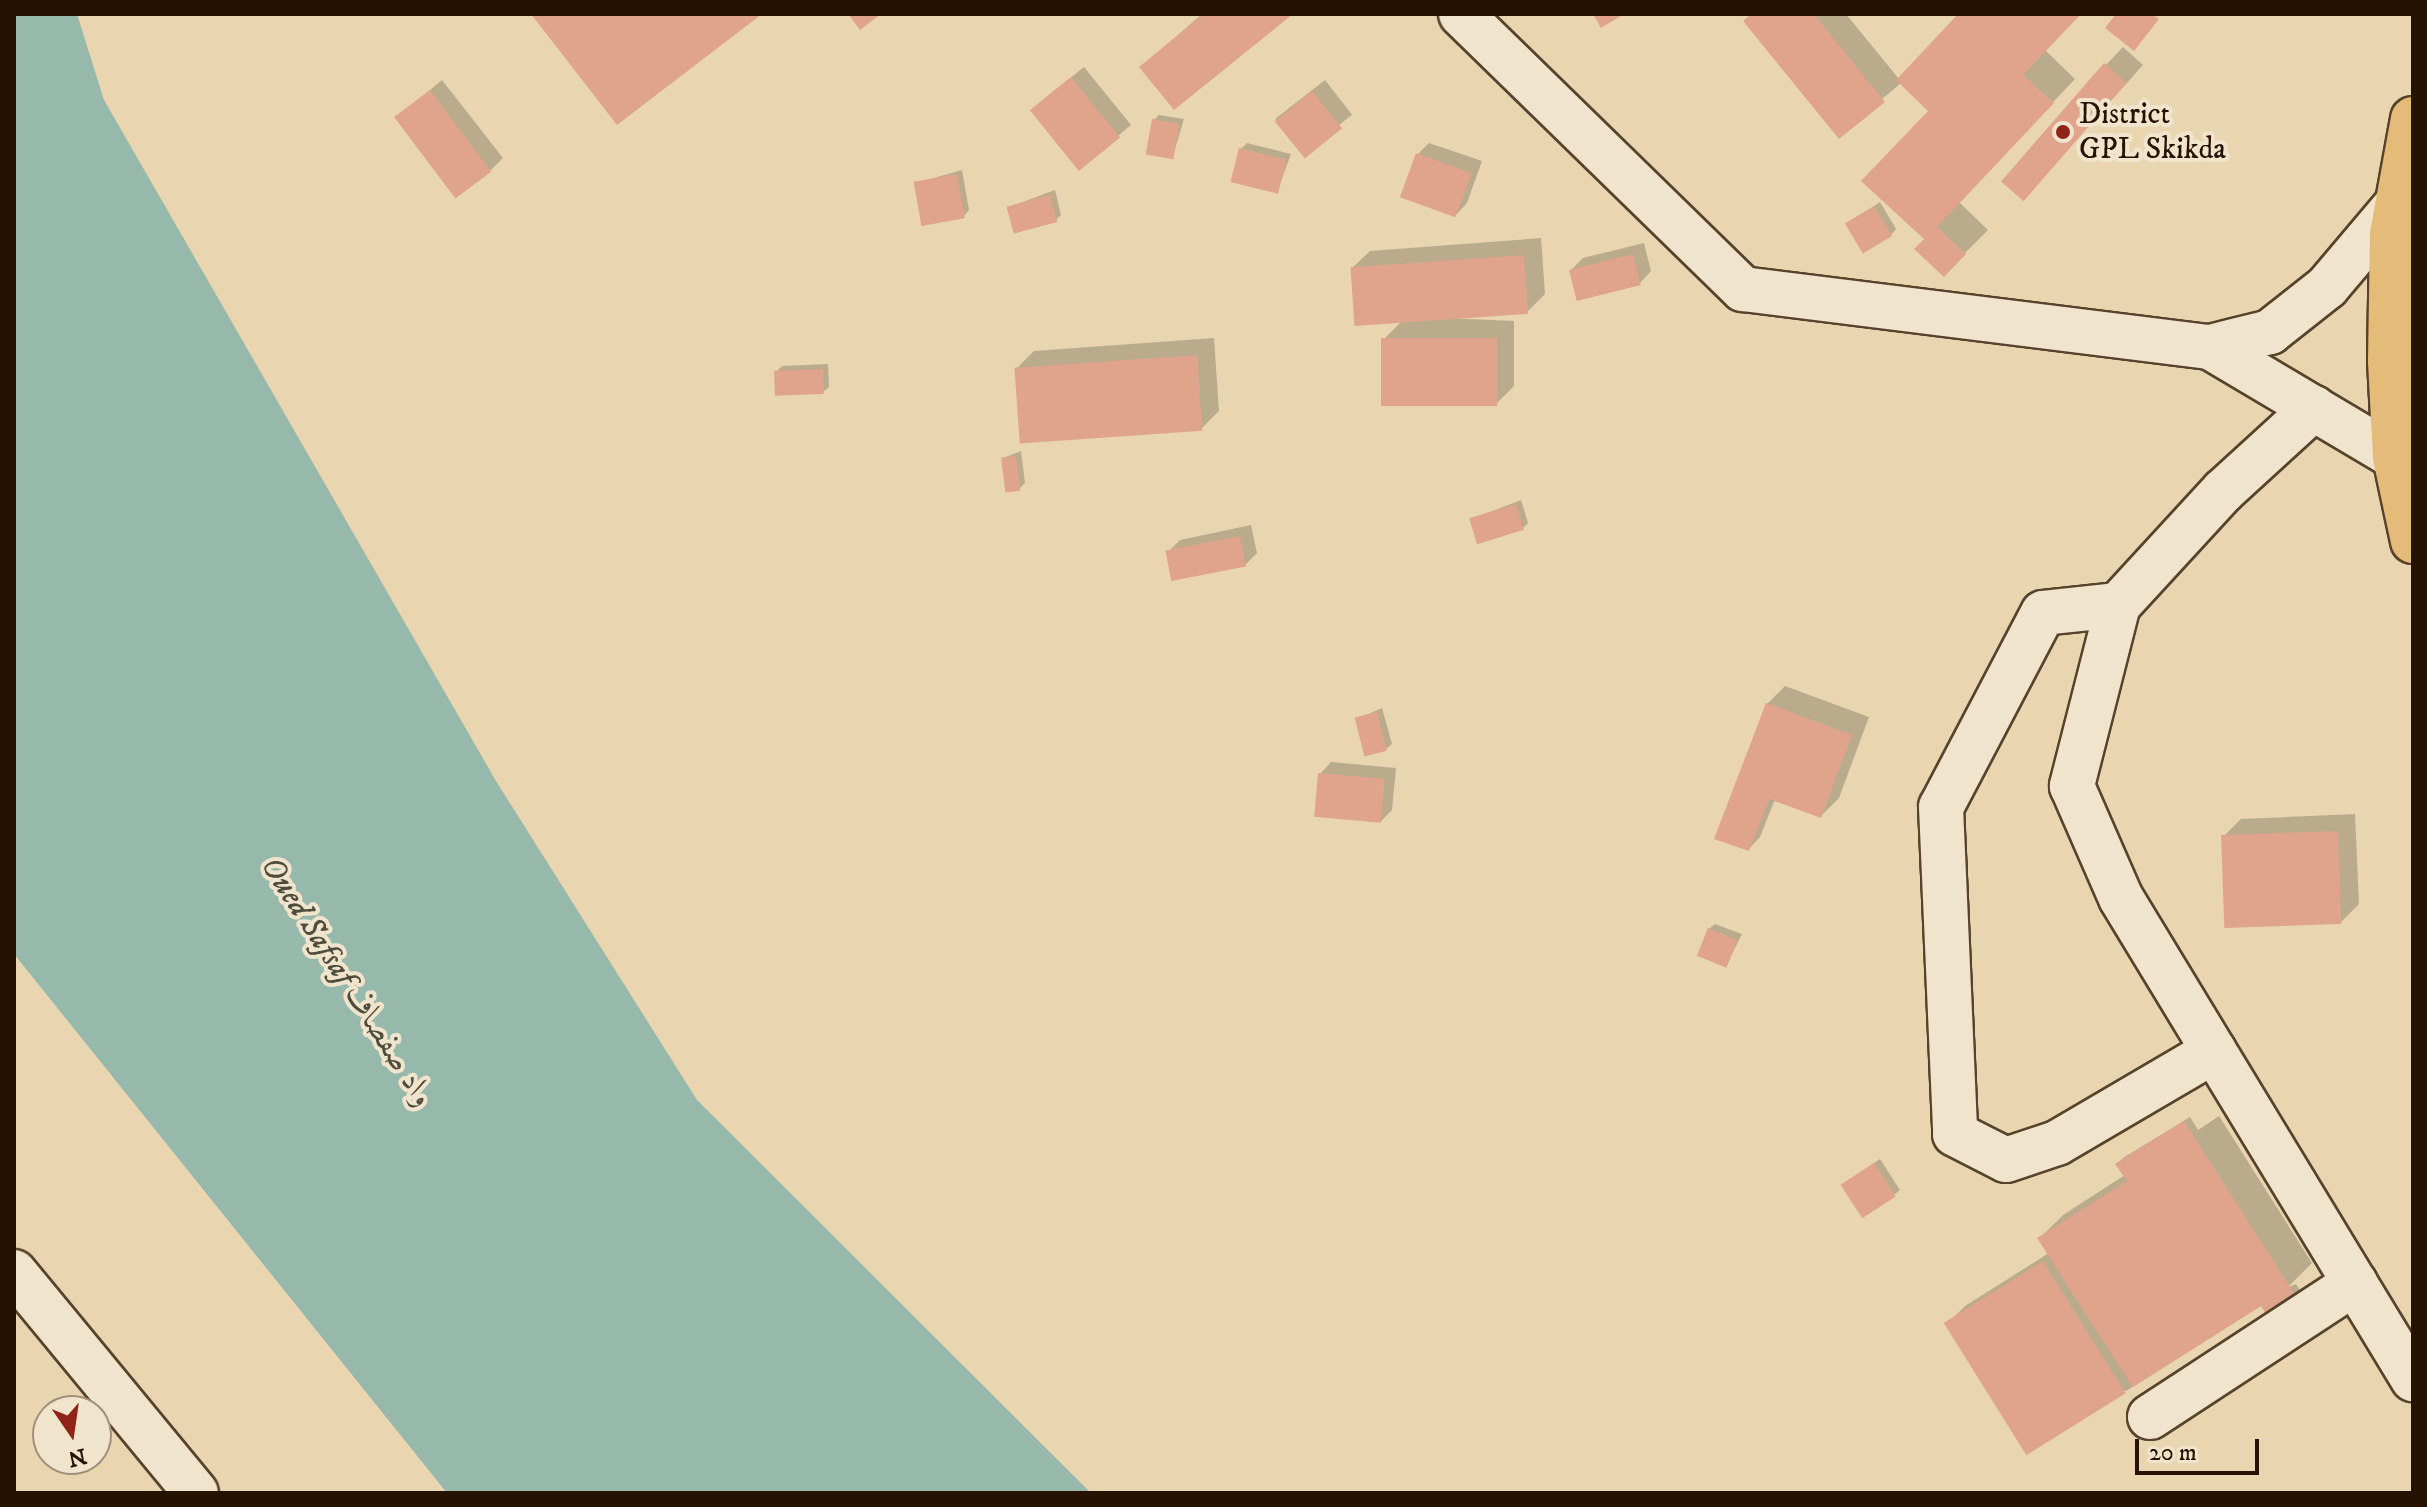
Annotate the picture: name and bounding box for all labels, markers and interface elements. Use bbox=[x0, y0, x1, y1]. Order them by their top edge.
place label: District GPL Skikda bbox=[2079, 97, 2226, 168]
marker: District GPL Skikda bbox=[2054, 123, 2072, 141]
water label: Oued Safsaf واد صفصاف bbox=[252, 849, 442, 1115]
north arrow bbox=[32, 1395, 112, 1475]
scale bar bbox=[2139, 1423, 2263, 1473]
text: 20 m bbox=[2149, 1438, 2197, 1468]
text: N bbox=[65, 1442, 89, 1472]

